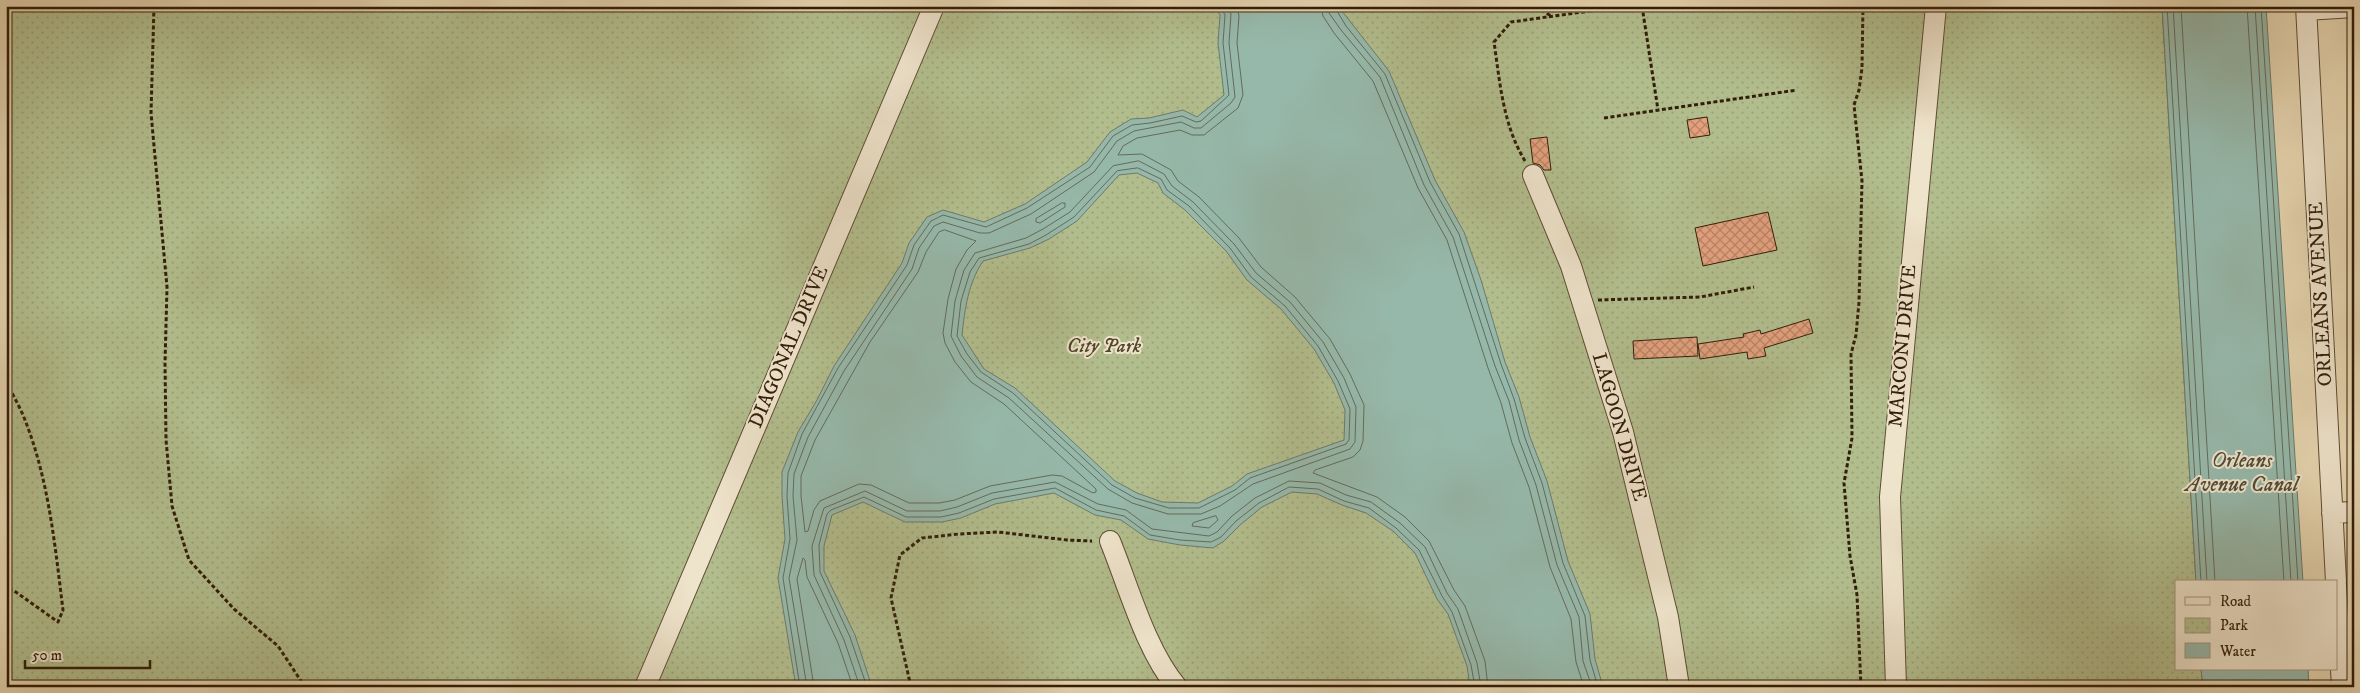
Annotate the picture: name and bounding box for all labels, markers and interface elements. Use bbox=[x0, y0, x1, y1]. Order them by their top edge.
street label: ORLEANS AVENUE bbox=[2304, 201, 2338, 387]
street label: DIAGONAL DRIVE bbox=[744, 262, 834, 432]
street label: MARCONI DRIVE bbox=[1883, 264, 1923, 428]
park label: City Park bbox=[1067, 334, 1142, 359]
street label: LAGOON DRIVE bbox=[1586, 350, 1652, 504]
water label: Orleans Avenue Canal bbox=[2184, 448, 2301, 498]
legend bbox=[2175, 580, 2338, 670]
text: Road bbox=[2220, 592, 2252, 611]
text: Park bbox=[2220, 616, 2249, 635]
scale bar bbox=[25, 638, 150, 670]
text: Water bbox=[2219, 642, 2256, 661]
text: 50 m bbox=[32, 646, 62, 665]

